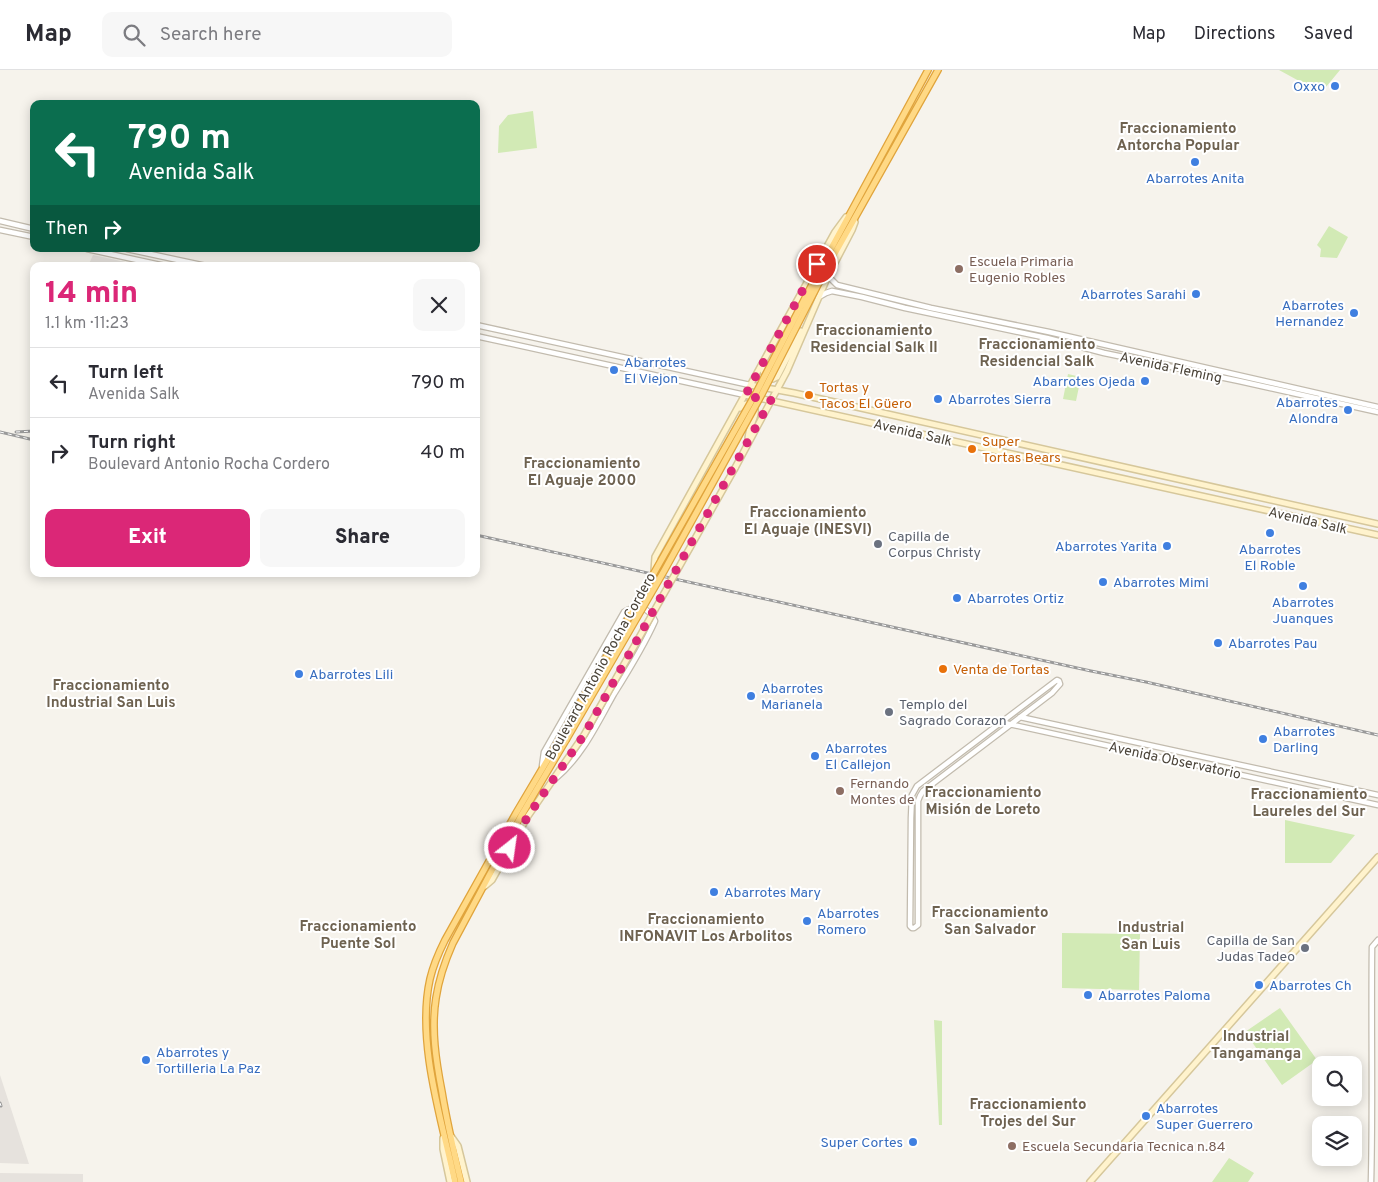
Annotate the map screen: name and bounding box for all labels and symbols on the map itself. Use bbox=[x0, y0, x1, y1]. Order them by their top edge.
place label: Oxxo bbox=[1293, 79, 1325, 96]
marker: Oxxo bbox=[1329, 80, 1341, 92]
district label: Fraccionamiento Antorcha Popular bbox=[1117, 120, 1240, 156]
marker: Abarrotes Anita bbox=[1189, 156, 1201, 168]
place label: Abarrotes Anita bbox=[1146, 171, 1244, 188]
pin bbox=[796, 243, 838, 285]
place label: Escuela Primaria Eugenio Robles bbox=[969, 254, 1074, 287]
marker: Escuela Primaria Eugenio Robles bbox=[953, 263, 965, 275]
place label: Abarrotes Sarahi bbox=[1080, 287, 1186, 304]
marker: Abarrotes Sarahi bbox=[1190, 288, 1202, 300]
place label: Abarrotes Hernandez bbox=[1275, 298, 1344, 331]
marker: Abarrotes Hernandez bbox=[1348, 307, 1360, 319]
district label: Fraccionamiento Residencial Salk II bbox=[810, 322, 938, 358]
district label: Fraccionamiento Residencial Salk bbox=[979, 336, 1095, 372]
street label: Avenida Fleming bbox=[1118, 349, 1223, 388]
place label: Abarrotes El Viejon bbox=[624, 355, 686, 388]
marker: Abarrotes El Viejon bbox=[608, 364, 620, 376]
place label: Abarrotes Ojeda bbox=[1033, 374, 1135, 391]
marker: Abarrotes Ojeda bbox=[1139, 375, 1151, 387]
place label: Tortas y Tacos El Güero bbox=[819, 380, 912, 413]
marker: Tortas y Tacos El Güero bbox=[803, 389, 815, 401]
place label: Abarrotes Sierra bbox=[948, 392, 1051, 409]
marker: Abarrotes Sierra bbox=[932, 393, 944, 405]
place label: Abarrotes Alondra bbox=[1276, 395, 1338, 428]
marker: Abarrotes Alondra bbox=[1342, 404, 1354, 416]
street label: Avenida Salk bbox=[872, 416, 954, 451]
place label: Super Tortas Bears bbox=[982, 434, 1061, 467]
marker: Super Tortas Bears bbox=[966, 443, 978, 455]
district label: Fraccionamiento El Aguaje 2000 bbox=[524, 455, 640, 491]
district label: Fraccionamiento El Aguaje (INESVI) bbox=[744, 504, 872, 540]
street label: Avenida Salk bbox=[1267, 504, 1349, 539]
marker: Abarrotes El Roble bbox=[1264, 527, 1276, 539]
place label: Capilla de Corpus Christy bbox=[888, 529, 981, 562]
marker: Capilla de Corpus Christy bbox=[872, 538, 884, 550]
place label: Abarrotes Yarita bbox=[1055, 539, 1157, 556]
marker: Abarrotes Yarita bbox=[1161, 540, 1173, 552]
place label: Abarrotes El Roble bbox=[1239, 542, 1301, 575]
street label: Boulevard Antonio Rocha Cordero bbox=[543, 570, 660, 763]
place label: Abarrotes Mimi bbox=[1113, 575, 1209, 592]
marker: Abarrotes Mimi bbox=[1097, 576, 1109, 588]
marker: Abarrotes Juanques bbox=[1297, 580, 1309, 592]
place label: Abarrotes Ortiz bbox=[967, 591, 1064, 608]
marker: Abarrotes Ortiz bbox=[951, 592, 963, 604]
place label: Abarrotes Juanques bbox=[1272, 595, 1334, 628]
place label: Abarrotes Pau bbox=[1228, 636, 1317, 653]
marker: Abarrotes Pau bbox=[1212, 637, 1224, 649]
place label: Venta de Tortas bbox=[953, 662, 1049, 679]
marker: Venta de Tortas bbox=[937, 663, 949, 675]
place label: Abarrotes Lili bbox=[309, 667, 393, 684]
marker: Abarrotes Lili bbox=[293, 668, 305, 680]
district label: Fraccionamiento Industrial San Luis bbox=[46, 677, 176, 713]
place label: Abarrotes Marianela bbox=[761, 681, 823, 714]
marker: Abarrotes Marianela bbox=[745, 690, 757, 702]
place label: Templo del Sagrado Corazon bbox=[899, 697, 1007, 730]
marker: Templo del Sagrado Corazon bbox=[883, 706, 895, 718]
place label: Abarrotes Darling bbox=[1273, 724, 1335, 757]
marker: Abarrotes Darling bbox=[1257, 733, 1269, 745]
street label: Avenida Observatorio bbox=[1107, 739, 1243, 784]
place label: Abarrotes El Callejon bbox=[825, 741, 891, 774]
marker: Abarrotes El Callejon bbox=[809, 750, 821, 762]
place label: Fernando Montes de bbox=[850, 776, 915, 809]
district label: Fraccionamiento Misión de Loreto bbox=[925, 784, 1041, 820]
marker: Fernando Montes de bbox=[834, 785, 846, 797]
district label: Fraccionamiento Laureles del Sur bbox=[1251, 786, 1367, 822]
position arrow bbox=[483, 821, 535, 873]
place label: Abarrotes Mary bbox=[724, 885, 821, 902]
marker: Abarrotes Mary bbox=[708, 886, 720, 898]
district label: Fraccionamiento San Salvador bbox=[932, 904, 1048, 940]
place label: Abarrotes Romero bbox=[817, 906, 879, 939]
district label: Fraccionamiento INFONAVIT Los Arbolitos bbox=[619, 911, 793, 947]
marker: Abarrotes Romero bbox=[801, 915, 813, 927]
district label: Fraccionamiento Puente Sol bbox=[300, 918, 416, 954]
district label: Industrial San Luis bbox=[1118, 919, 1184, 955]
place label: Capilla de San Judas Tadeo bbox=[1206, 933, 1295, 966]
marker: Capilla de San Judas Tadeo bbox=[1299, 942, 1311, 954]
place label: Abarrotes Ch bbox=[1269, 978, 1352, 995]
marker: Abarrotes Ch bbox=[1253, 979, 1265, 991]
place label: Abarrotes Paloma bbox=[1098, 988, 1210, 1005]
marker: Abarrotes Paloma bbox=[1082, 989, 1094, 1001]
district label: Industrial Tangamanga bbox=[1211, 1028, 1301, 1064]
place label: Abarrotes y Tortilleria La Paz bbox=[156, 1045, 261, 1078]
marker: Abarrotes y Tortilleria La Paz bbox=[140, 1054, 152, 1066]
district label: Fraccionamiento Trojes del Sur bbox=[970, 1096, 1086, 1132]
place label: Abarrotes Super Guerrero bbox=[1156, 1101, 1253, 1134]
marker: Abarrotes Super Guerrero bbox=[1140, 1110, 1152, 1122]
place label: Super Cortes bbox=[820, 1135, 903, 1152]
marker: Super Cortes bbox=[907, 1136, 919, 1148]
place label: Escuela Secundaria Tecnica n.84 bbox=[1022, 1139, 1225, 1156]
marker: Escuela Secundaria Tecnica n.84 bbox=[1006, 1140, 1018, 1152]

